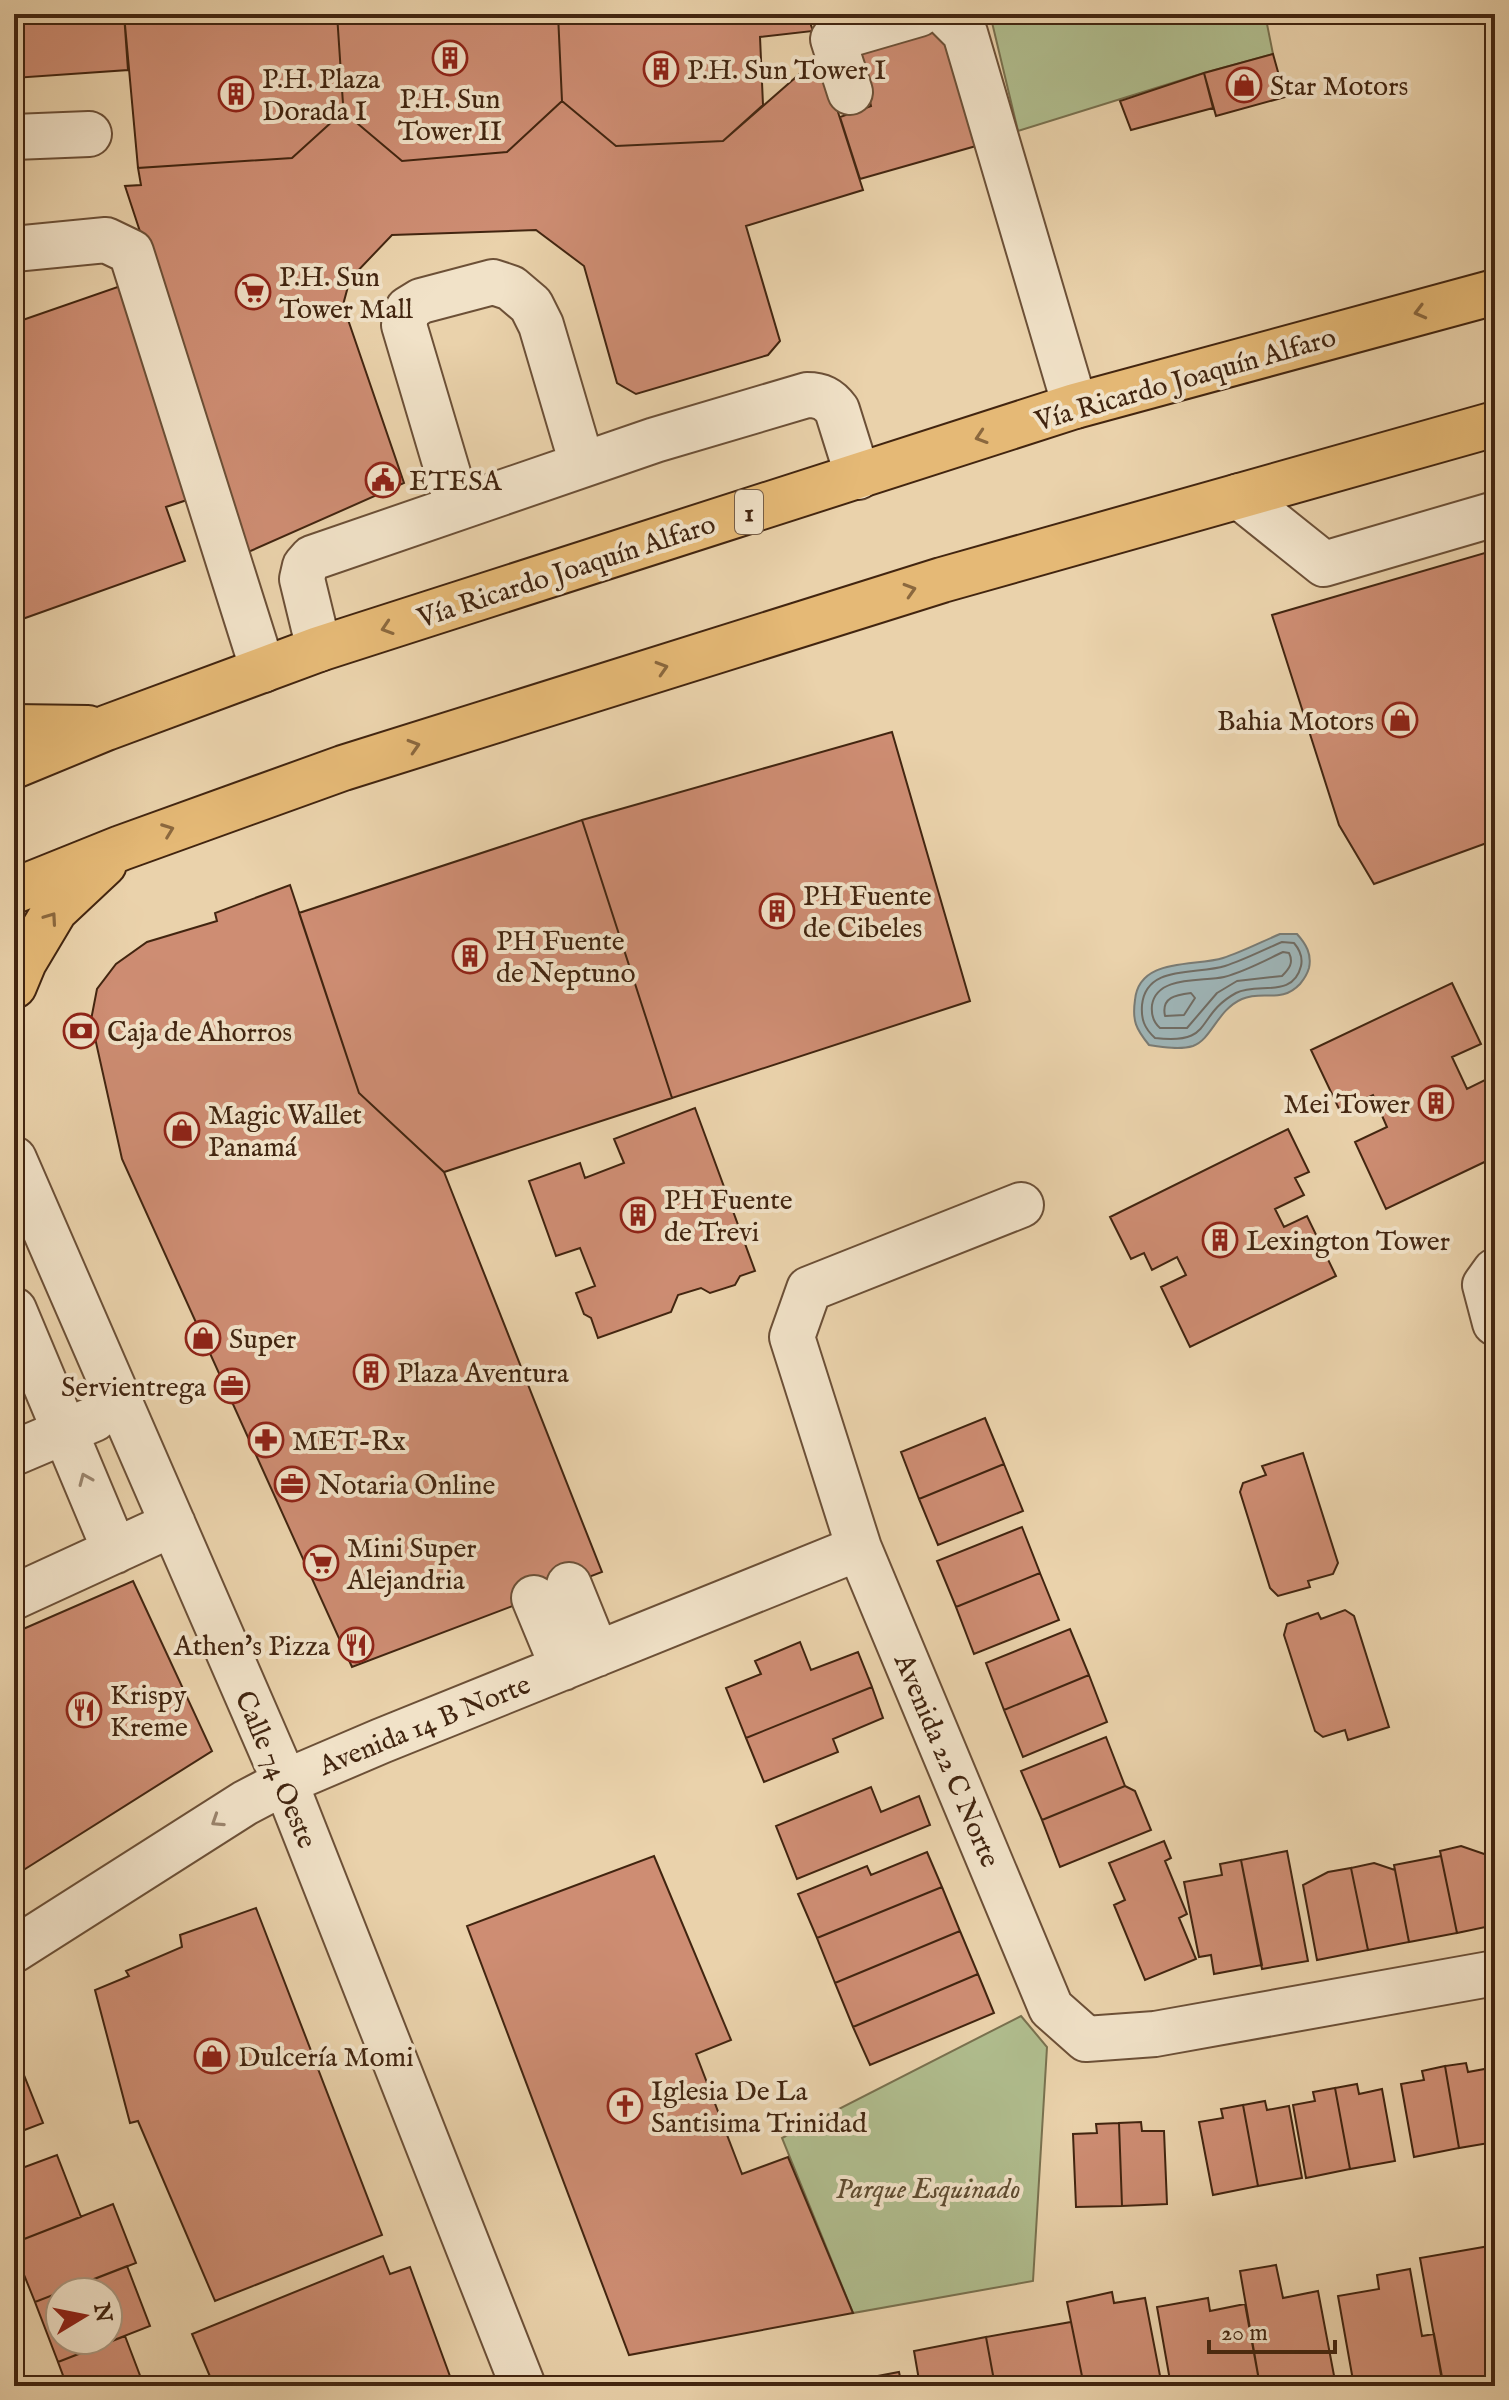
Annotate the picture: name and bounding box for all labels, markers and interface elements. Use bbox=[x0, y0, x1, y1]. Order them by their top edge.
building icon: P.H. Sun Tower II bbox=[431, 39, 469, 77]
building icon: P.H. Sun Tower I bbox=[642, 50, 680, 88]
place label: P.H. Sun Tower I bbox=[687, 54, 886, 89]
place label: P.H. Plaza Dorada I bbox=[262, 63, 381, 130]
shop icon: Star Motors bbox=[1225, 66, 1263, 104]
place label: Star Motors bbox=[1270, 70, 1408, 105]
building icon: P.H. Plaza Dorada I bbox=[217, 75, 255, 113]
place label: P.H. Sun Tower II bbox=[398, 83, 502, 150]
place label: P.H. Sun Tower Mall bbox=[279, 261, 413, 328]
supermarket icon: P.H. Sun Tower Mall bbox=[234, 273, 272, 311]
one-way arrow bbox=[1413, 303, 1427, 320]
street label: Vía Ricardo Joaquín Alfaro bbox=[1030, 321, 1340, 440]
one-way arrow bbox=[975, 428, 989, 444]
public building icon: ETESA bbox=[364, 461, 402, 499]
place label: ETESA bbox=[409, 465, 503, 500]
road number: 1 bbox=[735, 490, 763, 534]
street label: Vía Ricardo Joaquín Alfaro bbox=[412, 508, 720, 637]
one-way arrow bbox=[902, 584, 916, 600]
one-way arrow bbox=[381, 618, 395, 634]
one-way arrow bbox=[654, 661, 668, 677]
shop icon: Bahia Motors bbox=[1381, 701, 1419, 739]
place label: Bahia Motors bbox=[1217, 705, 1374, 740]
one-way arrow bbox=[406, 739, 420, 755]
one-way arrow bbox=[160, 824, 174, 840]
place label: PH Fuente de Cibeles bbox=[803, 880, 932, 947]
building icon: PH Fuente de Cibeles bbox=[758, 892, 796, 930]
one-way arrow bbox=[41, 912, 56, 926]
place label: PH Fuente de Neptuno bbox=[496, 925, 636, 992]
building icon: PH Fuente de Neptuno bbox=[451, 937, 489, 975]
bank icon: Caja de Ahorros bbox=[62, 1012, 100, 1050]
place label: Caja de Ahorros bbox=[107, 1016, 292, 1051]
building icon: Mei Tower bbox=[1417, 1084, 1455, 1122]
place label: Mei Tower bbox=[1283, 1088, 1410, 1123]
place label: Magic Wallet Panamá bbox=[208, 1099, 362, 1166]
shop icon: Magic Wallet Panamá bbox=[163, 1111, 201, 1149]
place label: PH Fuente de Trevi bbox=[664, 1184, 793, 1251]
building icon: PH Fuente de Trevi bbox=[619, 1196, 657, 1234]
building icon: Lexington Tower bbox=[1201, 1221, 1239, 1259]
place label: Lexington Tower bbox=[1246, 1225, 1450, 1260]
shop icon: Super bbox=[184, 1319, 222, 1357]
place label: Super bbox=[229, 1323, 296, 1358]
building icon: Plaza Aventura bbox=[352, 1353, 390, 1391]
place label: Plaza Aventura bbox=[397, 1357, 570, 1392]
office icon: Servientrega bbox=[213, 1367, 251, 1405]
place label: Servientrega bbox=[61, 1371, 207, 1406]
pharmacy icon: MET-Rx bbox=[247, 1421, 285, 1459]
place label: MET-Rx bbox=[292, 1425, 406, 1460]
office icon: Notaria Online bbox=[273, 1465, 311, 1503]
place label: Notaria Online bbox=[318, 1469, 495, 1504]
one-way arrow bbox=[79, 1473, 95, 1487]
place label: Mini Super Alejandria bbox=[346, 1532, 477, 1599]
supermarket icon: Mini Super Alejandria bbox=[302, 1544, 340, 1582]
restaurant icon: Athen's Pizza bbox=[337, 1626, 375, 1664]
place label: Athen's Pizza bbox=[173, 1630, 331, 1665]
street label: Avenida 22 C Norte bbox=[885, 1648, 1007, 1873]
street label: Avenida 14 B Norte bbox=[313, 1668, 536, 1785]
place label: Krispy Kreme bbox=[110, 1679, 188, 1746]
street label: Calle 74 Oeste bbox=[226, 1686, 324, 1854]
restaurant icon: Krispy Kreme bbox=[65, 1691, 103, 1729]
one-way arrow bbox=[211, 1811, 226, 1826]
shop icon: Dulcería Momi bbox=[193, 2037, 231, 2075]
place label: Dulcería Momi bbox=[238, 2041, 414, 2076]
place label: Iglesia De La Santisima Trinidad bbox=[651, 2075, 867, 2142]
church icon: Iglesia De La Santisima Trinidad bbox=[606, 2087, 644, 2125]
park label: Parque Esquinado bbox=[836, 2173, 1020, 2208]
north arrow bbox=[44, 2276, 124, 2356]
text: N bbox=[86, 2300, 117, 2325]
scale bar bbox=[1209, 2304, 1335, 2354]
text: 20 m bbox=[1221, 2318, 1268, 2349]

